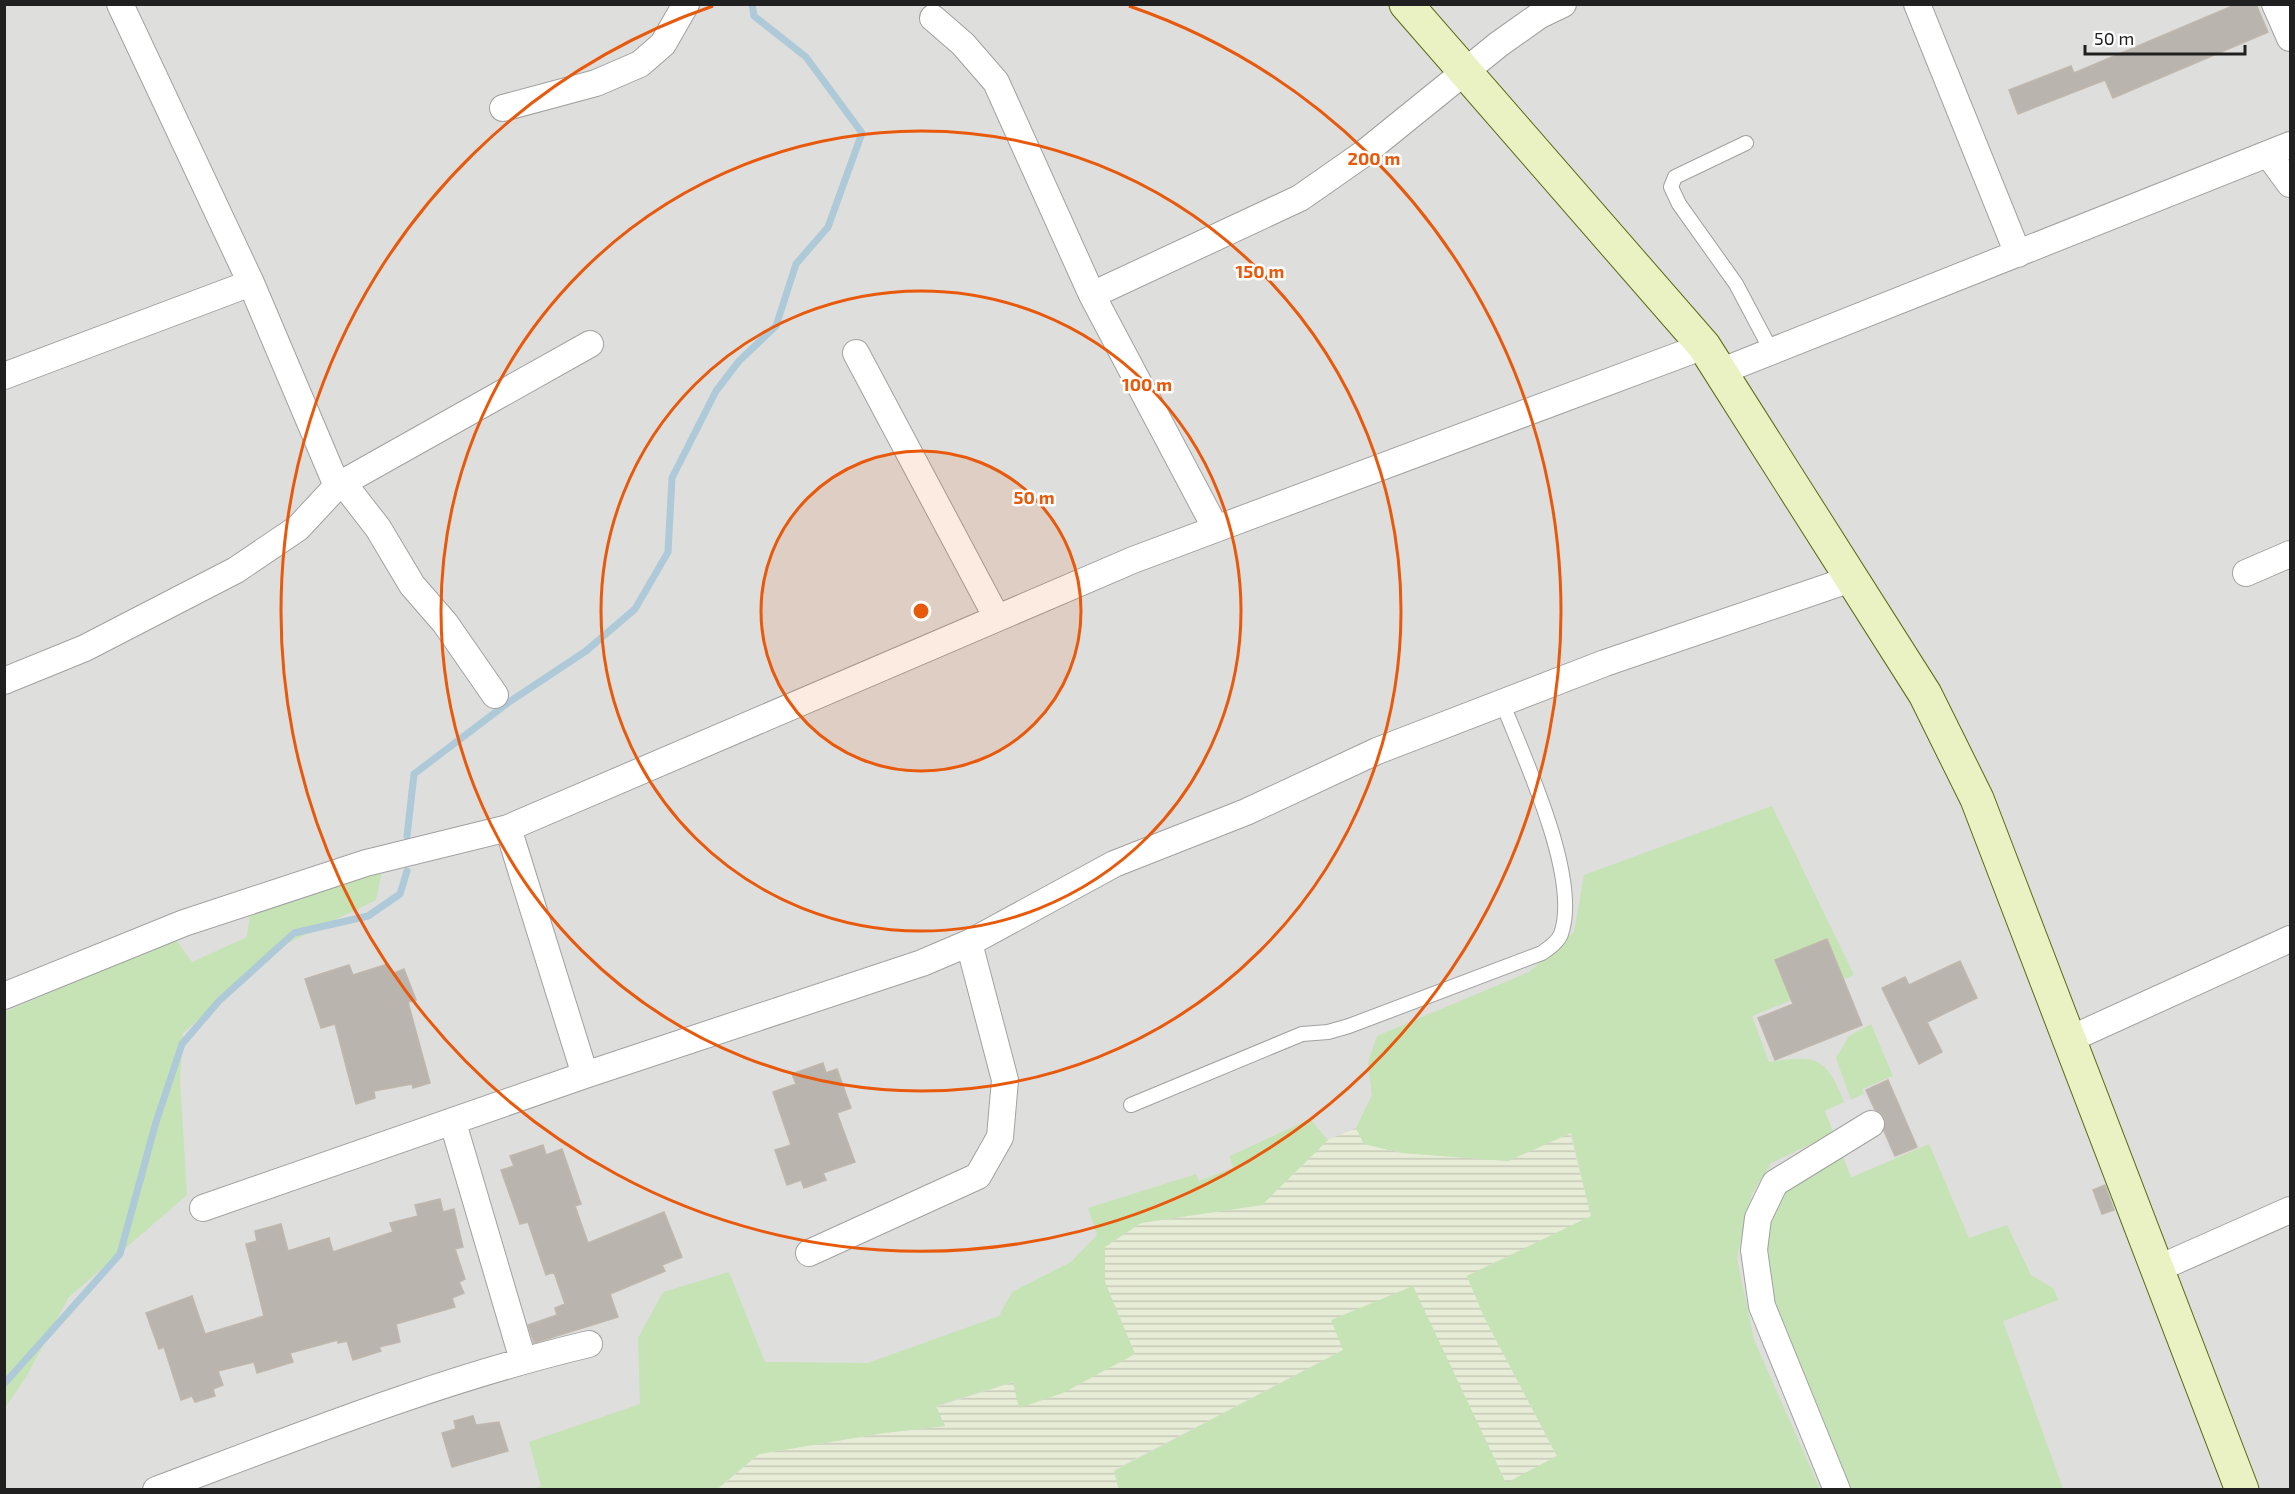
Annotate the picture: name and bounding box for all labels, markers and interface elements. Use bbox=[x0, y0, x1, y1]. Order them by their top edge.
scale bar bbox=[2085, 18, 2246, 56]
text: 50 m bbox=[2094, 27, 2134, 49]
text: 200 m bbox=[1348, 147, 1400, 169]
text: 150 m bbox=[1236, 260, 1284, 282]
text: 100 m bbox=[1122, 373, 1172, 395]
text: 50 m bbox=[1013, 486, 1055, 508]
centre of rings bbox=[911, 601, 931, 621]

